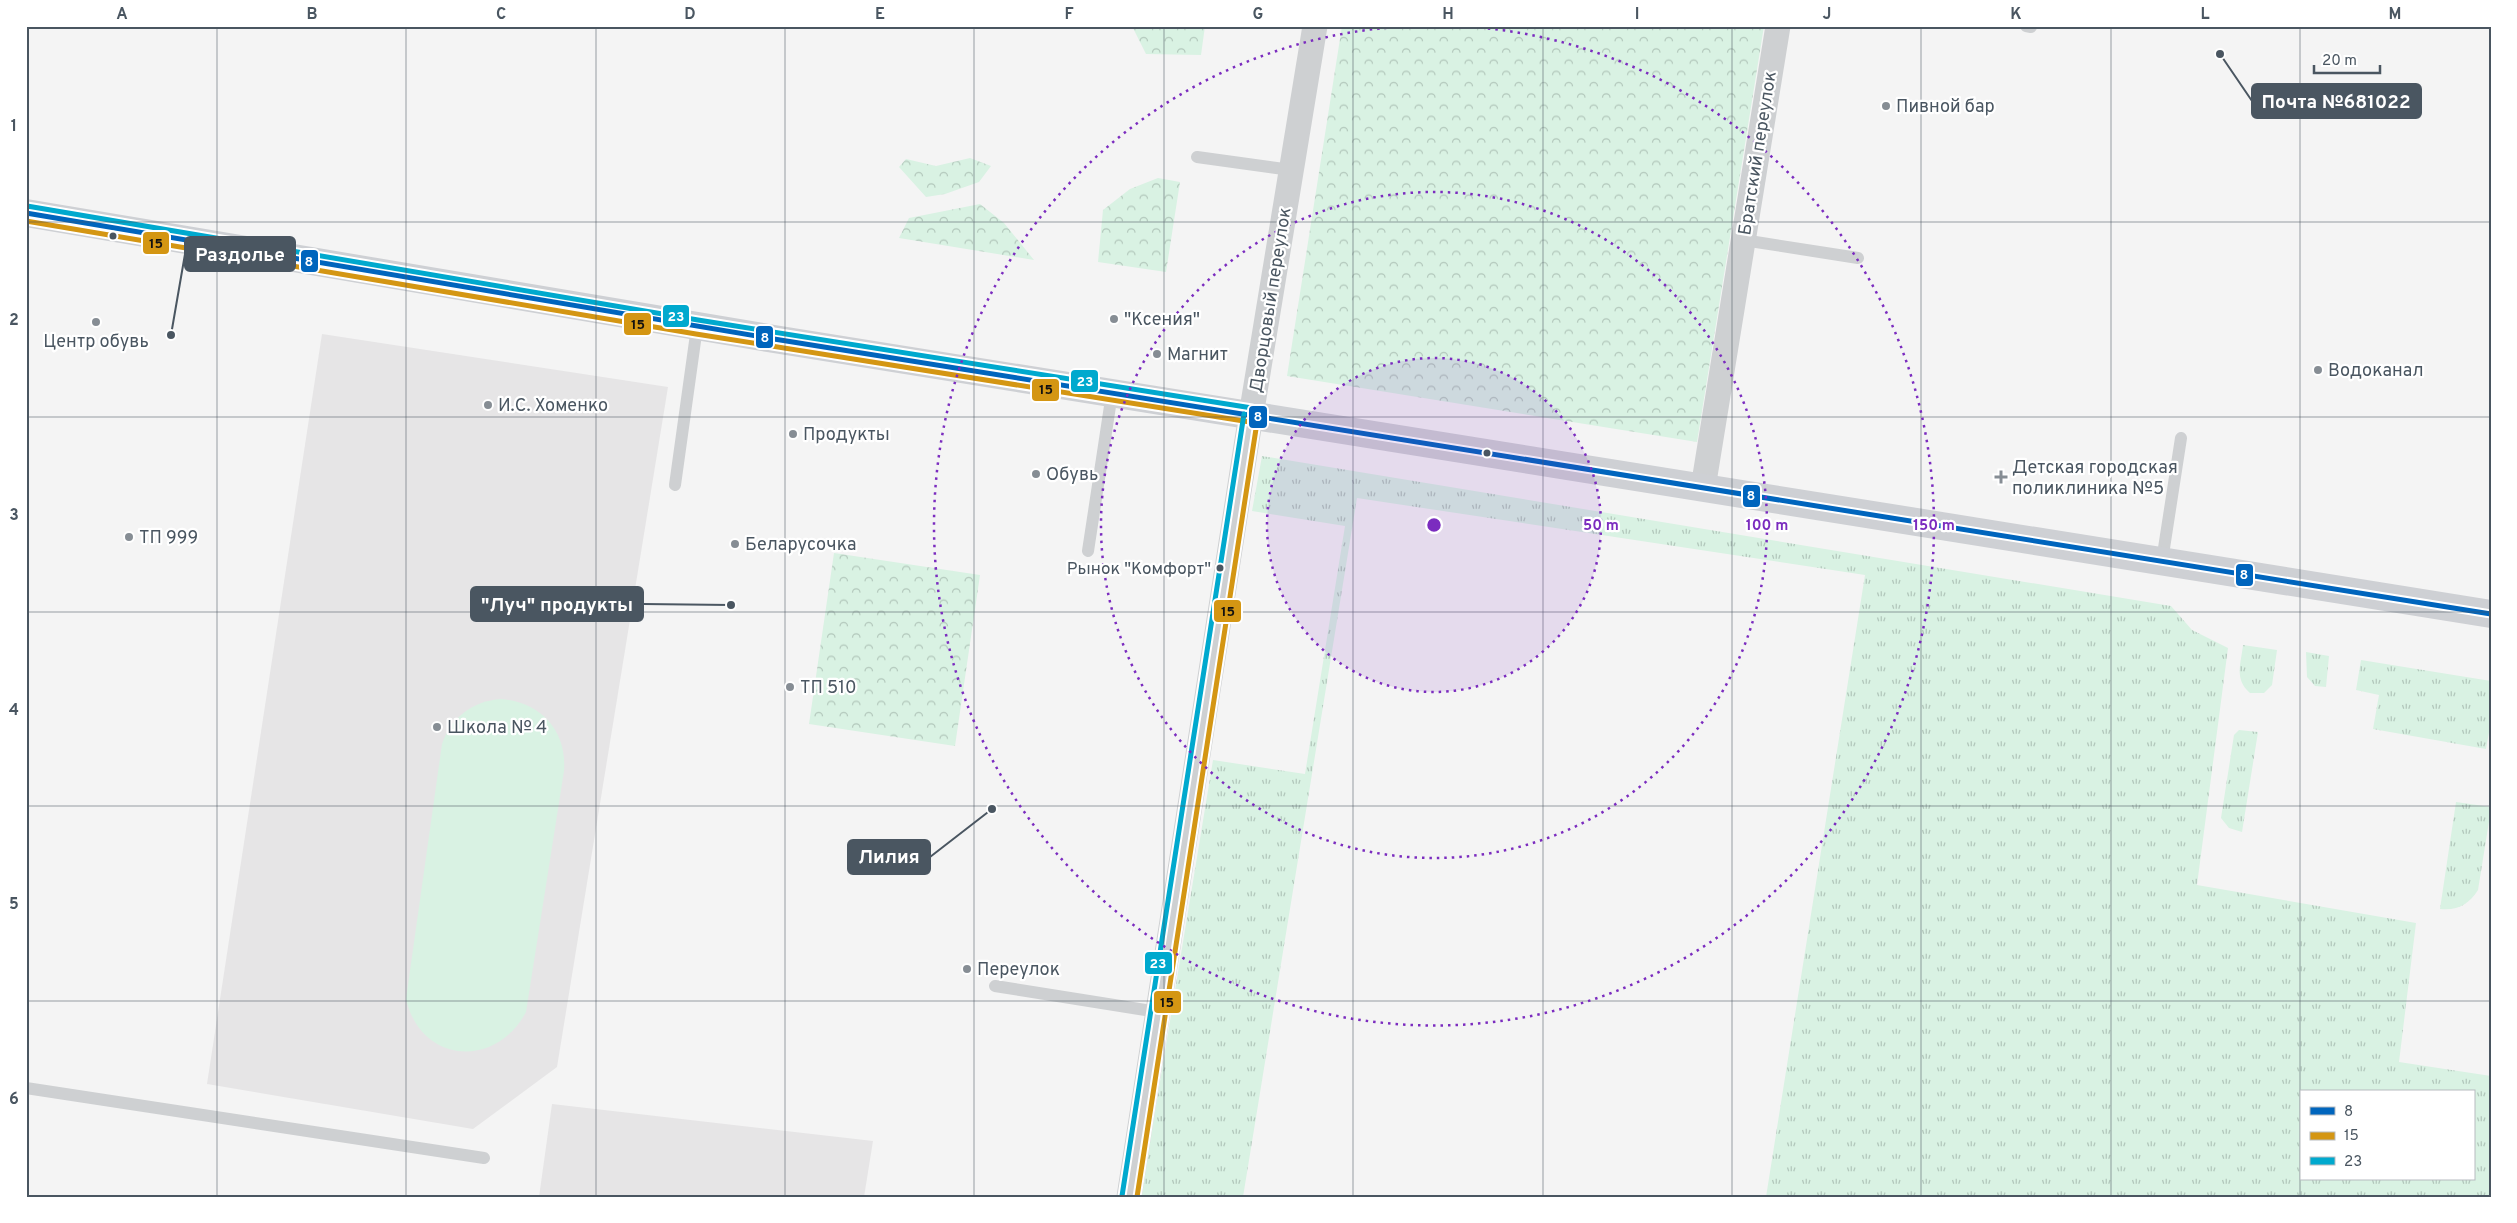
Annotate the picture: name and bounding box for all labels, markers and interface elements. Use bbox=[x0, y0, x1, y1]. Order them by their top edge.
text: A bbox=[116, 5, 128, 25]
text: B bbox=[306, 5, 318, 25]
text: C bbox=[496, 5, 506, 25]
text: D bbox=[684, 5, 696, 25]
text: E bbox=[875, 5, 885, 25]
text: F bbox=[1064, 5, 1074, 25]
text: G bbox=[1253, 5, 1263, 25]
text: H bbox=[1442, 5, 1454, 25]
text: I bbox=[1635, 5, 1639, 25]
text: J bbox=[1823, 5, 1831, 25]
text: K bbox=[2010, 5, 2022, 25]
text: L bbox=[2200, 5, 2210, 25]
text: M bbox=[2389, 5, 2401, 25]
scale bar bbox=[2314, 42, 2381, 74]
text: 20 m bbox=[2322, 52, 2357, 71]
street label: Братский переулок bbox=[1734, 69, 1783, 237]
callout: Почта №681022 bbox=[2252, 84, 2421, 118]
text: Почта №681022 bbox=[2261, 91, 2411, 115]
place label: Пивной бар bbox=[1896, 96, 1995, 119]
marker: Пивной бар bbox=[1880, 100, 1892, 112]
text: 1 bbox=[11, 117, 17, 137]
street label: Дворцовый переулок bbox=[1245, 206, 1298, 395]
unlabelled marker bbox=[108, 231, 118, 241]
line badge: 15 bbox=[142, 231, 170, 255]
text: 15 bbox=[149, 236, 163, 253]
callout: Раздолье bbox=[185, 237, 295, 271]
text: Раздолье bbox=[195, 244, 285, 268]
line badge: 8 bbox=[300, 249, 319, 273]
text: 8 bbox=[305, 254, 313, 271]
line badge: 23 bbox=[662, 304, 690, 328]
text: 23 bbox=[668, 309, 684, 326]
place label: "Ксения" bbox=[1124, 309, 1200, 332]
text: 2 bbox=[9, 311, 19, 331]
line badge: 15 bbox=[623, 312, 652, 336]
marker: "Ксения" bbox=[1108, 313, 1120, 325]
marker: Центр обувь bbox=[90, 316, 102, 328]
text: 15 bbox=[631, 317, 645, 334]
line badge: 8 bbox=[755, 325, 774, 349]
text: 8 bbox=[761, 330, 769, 347]
place label: Центр обувь bbox=[43, 331, 149, 354]
place label: Магнит bbox=[1167, 344, 1228, 367]
marker: Магнит bbox=[1151, 348, 1163, 360]
place label: Водоканал bbox=[2328, 360, 2424, 383]
marker: Водоканал bbox=[2312, 364, 2324, 376]
line badge: 23 bbox=[1070, 369, 1099, 393]
text: 23 bbox=[1077, 374, 1093, 391]
line badge: 15 bbox=[1031, 378, 1060, 402]
text: 15 bbox=[1039, 382, 1053, 399]
place label: И.С. Хоменко bbox=[498, 395, 608, 418]
marker: И.С. Хоменко bbox=[482, 399, 494, 411]
line badge: 8 bbox=[1248, 405, 1268, 429]
text: 8 bbox=[1254, 409, 1262, 426]
place label: Продукты bbox=[803, 424, 890, 447]
marker: Продукты bbox=[787, 428, 799, 440]
unlabelled marker bbox=[1482, 448, 1492, 458]
place label: Детская городская поликлиника №5 bbox=[2012, 457, 2178, 501]
place label: Обувь bbox=[1046, 464, 1098, 487]
marker: Обувь bbox=[1030, 468, 1042, 480]
marker: Детская городская поликлиника №5 bbox=[1994, 470, 2008, 484]
line badge: 8 bbox=[1742, 484, 1761, 508]
text: 8 bbox=[1747, 488, 1755, 505]
text: 3 bbox=[9, 506, 19, 526]
centre of rings bbox=[1425, 516, 1443, 534]
text: 50 m bbox=[1583, 517, 1619, 536]
text: 100 m bbox=[1746, 517, 1788, 536]
text: 150 m bbox=[1913, 517, 1955, 536]
place label: ТП 999 bbox=[139, 527, 198, 550]
marker: ТП 999 bbox=[123, 531, 135, 543]
place label: Беларусочка bbox=[745, 534, 856, 557]
marker: Беларусочка bbox=[729, 538, 741, 550]
place label: Рынок "Комфорт" bbox=[1067, 559, 1211, 581]
marker: Рынок "Комфорт" bbox=[1215, 563, 1225, 573]
line badge: 8 bbox=[2235, 563, 2254, 587]
text: 8 bbox=[2240, 567, 2248, 584]
callout: "Луч" продукты bbox=[471, 587, 643, 621]
text: "Луч" продукты bbox=[481, 594, 633, 618]
line badge: 15 bbox=[1213, 599, 1242, 623]
text: 15 bbox=[1221, 604, 1235, 621]
place label: ТП 510 bbox=[800, 677, 857, 700]
marker: ТП 510 bbox=[784, 681, 796, 693]
text: 4 bbox=[9, 701, 19, 721]
place label: Школа № 4 bbox=[447, 717, 547, 740]
marker: Школа № 4 bbox=[431, 721, 443, 733]
callout: Лилия bbox=[848, 840, 930, 874]
text: Лилия bbox=[858, 846, 920, 870]
text: 5 bbox=[9, 895, 19, 915]
line badge: 23 bbox=[1144, 951, 1173, 975]
text: 23 bbox=[1150, 956, 1166, 973]
place label: Переулок bbox=[977, 959, 1060, 982]
marker: Переулок bbox=[961, 963, 973, 975]
line badge: 15 bbox=[1153, 990, 1182, 1014]
text: 15 bbox=[1160, 995, 1174, 1012]
text: 6 bbox=[9, 1090, 19, 1110]
legend bbox=[2300, 1090, 2474, 1180]
text: 8 bbox=[2344, 1103, 2353, 1122]
text: 15 bbox=[2344, 1127, 2359, 1146]
text: 23 bbox=[2344, 1153, 2362, 1172]

